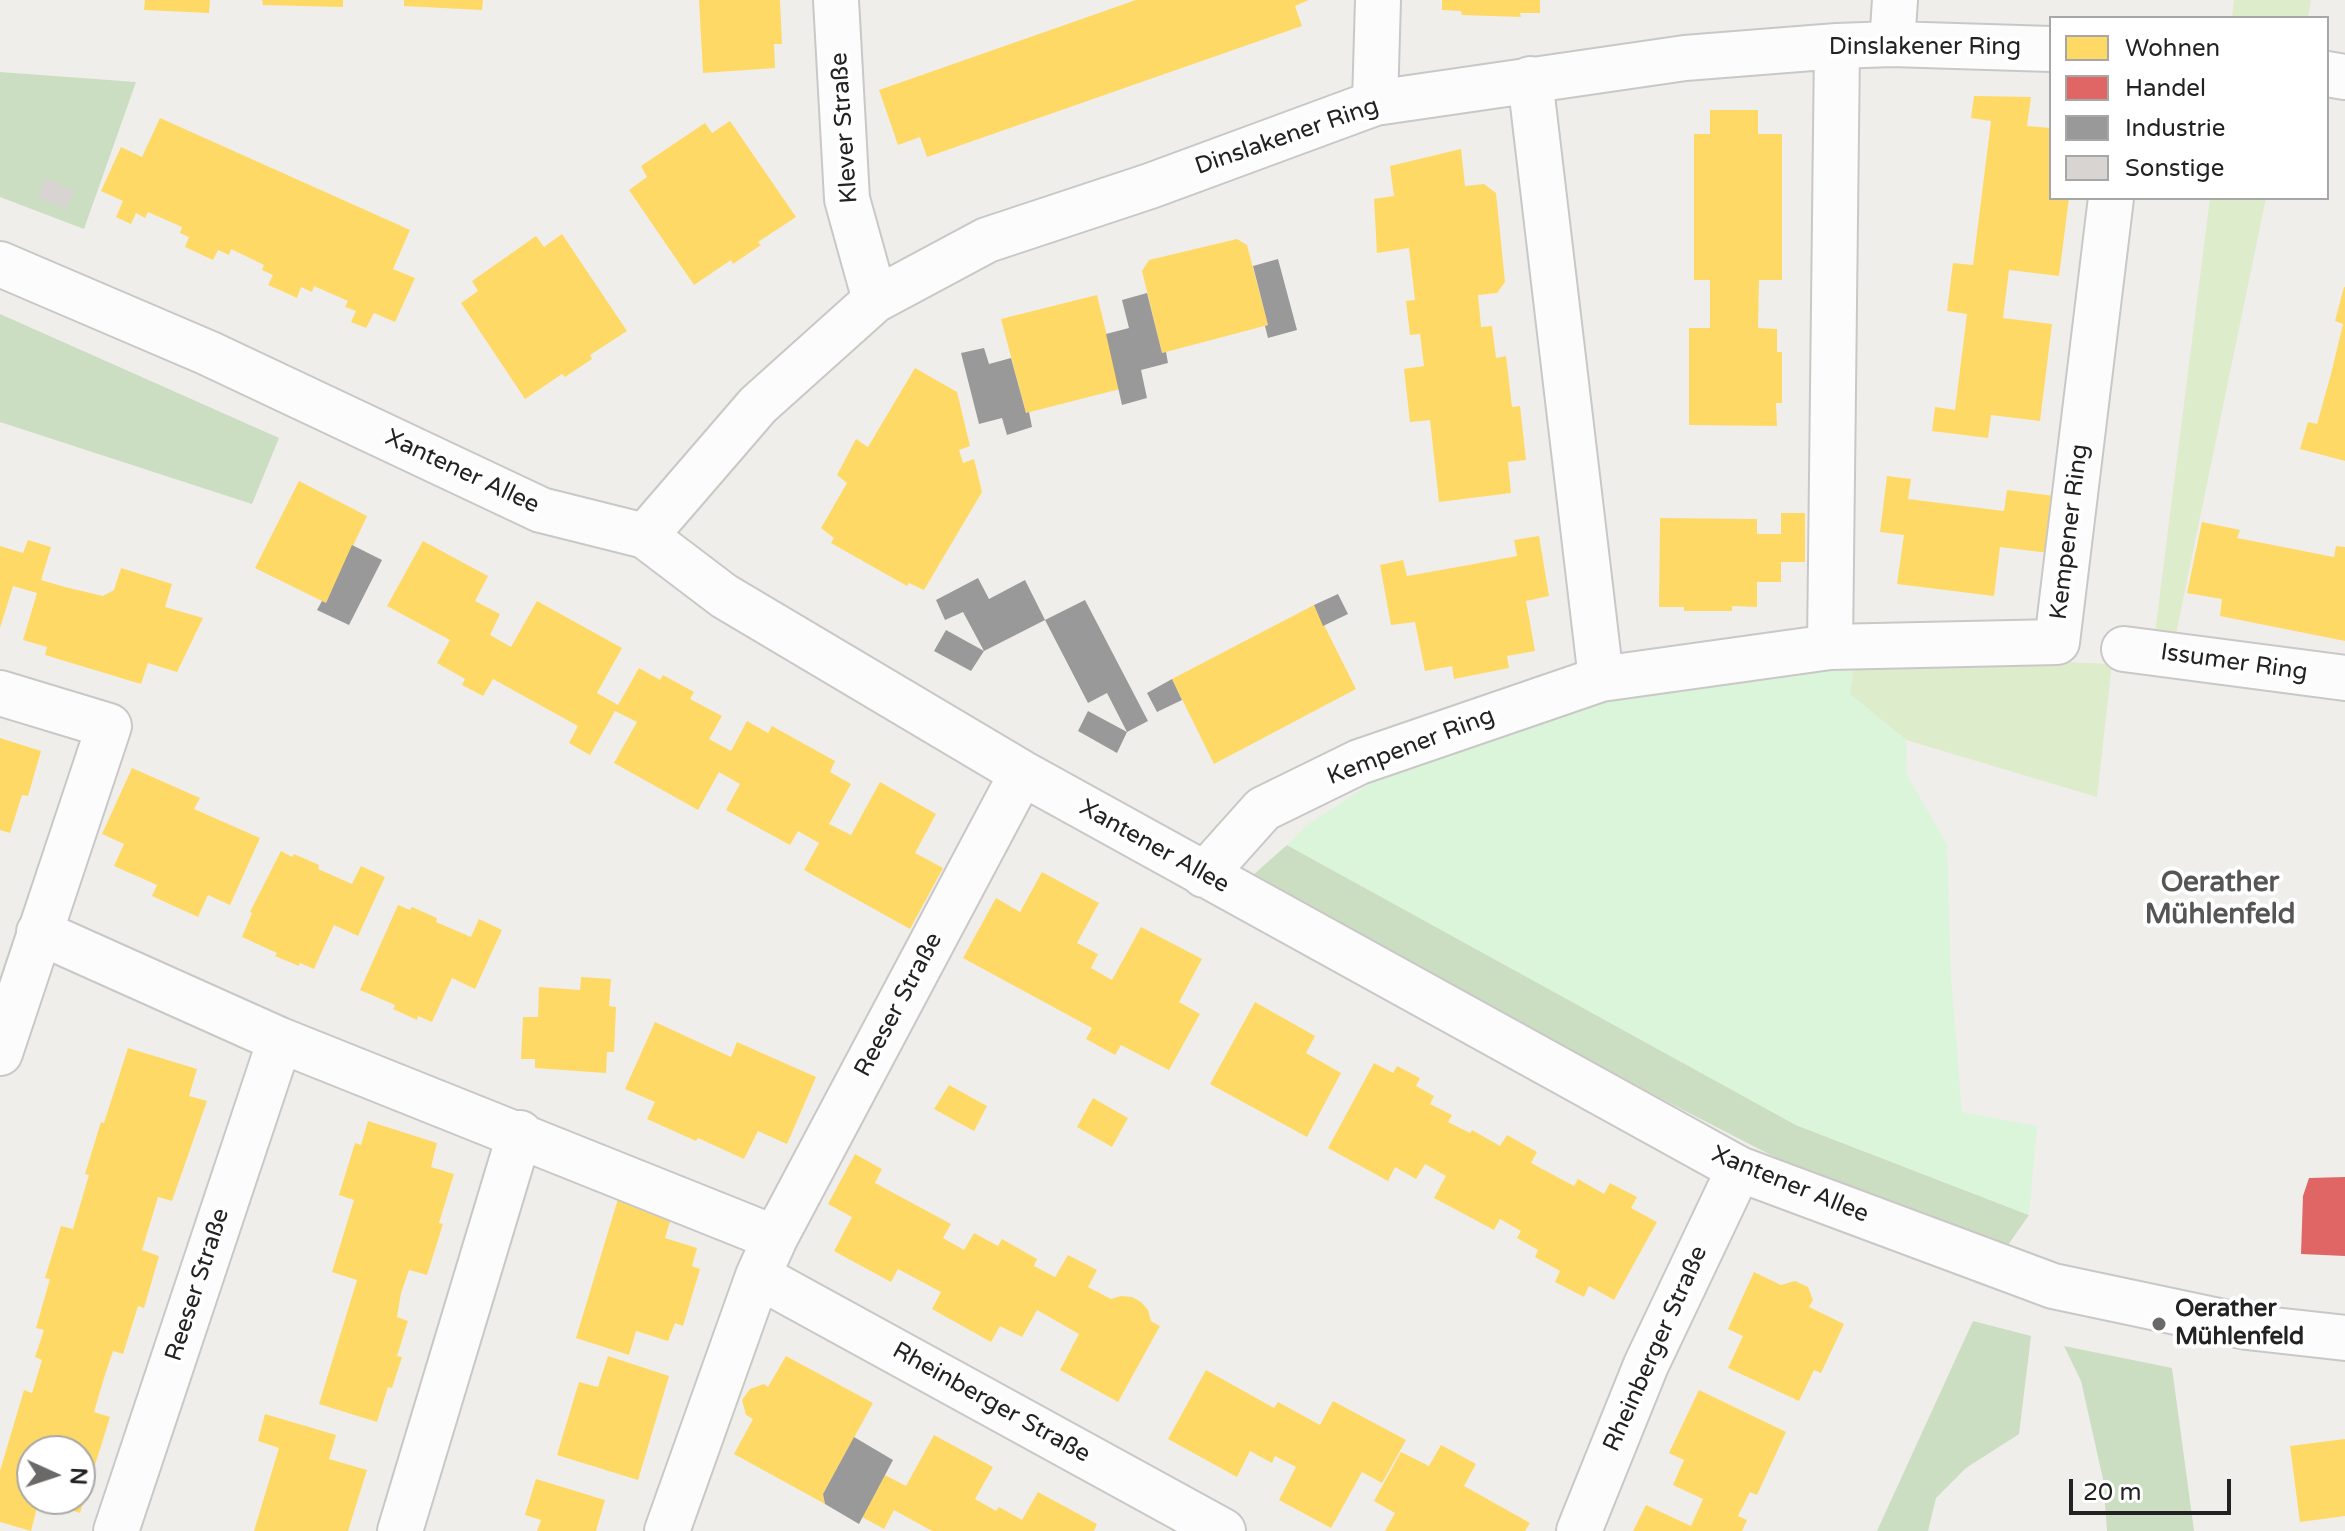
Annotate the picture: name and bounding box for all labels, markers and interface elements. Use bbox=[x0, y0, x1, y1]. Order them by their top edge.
legend bbox=[2049, 16, 2329, 200]
street label: Dinslakener Ring bbox=[1829, 34, 2021, 62]
text: Wohnen bbox=[2125, 34, 2220, 63]
street label: Klever Straße bbox=[825, 51, 865, 205]
text: Handel bbox=[2125, 74, 2206, 103]
street label: Dinslakener Ring bbox=[1191, 92, 1383, 182]
text: Industrie bbox=[2125, 114, 2225, 143]
text: Sonstige bbox=[2125, 154, 2224, 183]
street label: Xantener Allee bbox=[380, 424, 544, 520]
street label: Kempener Ring bbox=[2045, 442, 2095, 622]
street label: Issumer Ring bbox=[2159, 638, 2309, 688]
street label: Kempener Ring bbox=[1323, 702, 1499, 792]
street label: Xantener Allee bbox=[1074, 794, 1234, 900]
district label: Oerather Mühlenfeld bbox=[2145, 867, 2295, 933]
street label: Reeser Straße bbox=[849, 928, 949, 1082]
street label: Xantener Allee bbox=[1707, 1140, 1873, 1230]
street label: Reeser Straße bbox=[160, 1205, 236, 1365]
street label: Rheinberger Straße bbox=[1598, 1242, 1714, 1456]
place label: Oerather Mühlenfeld bbox=[2175, 1296, 2304, 1352]
marker: Oerather Mühlenfeld bbox=[2150, 1315, 2168, 1333]
street label: Rheinberger Straße bbox=[887, 1337, 1095, 1469]
north arrow bbox=[16, 1435, 96, 1515]
scale bar bbox=[2073, 1463, 2235, 1513]
text: N bbox=[65, 1467, 91, 1486]
text: 20 m bbox=[2083, 1478, 2141, 1507]

